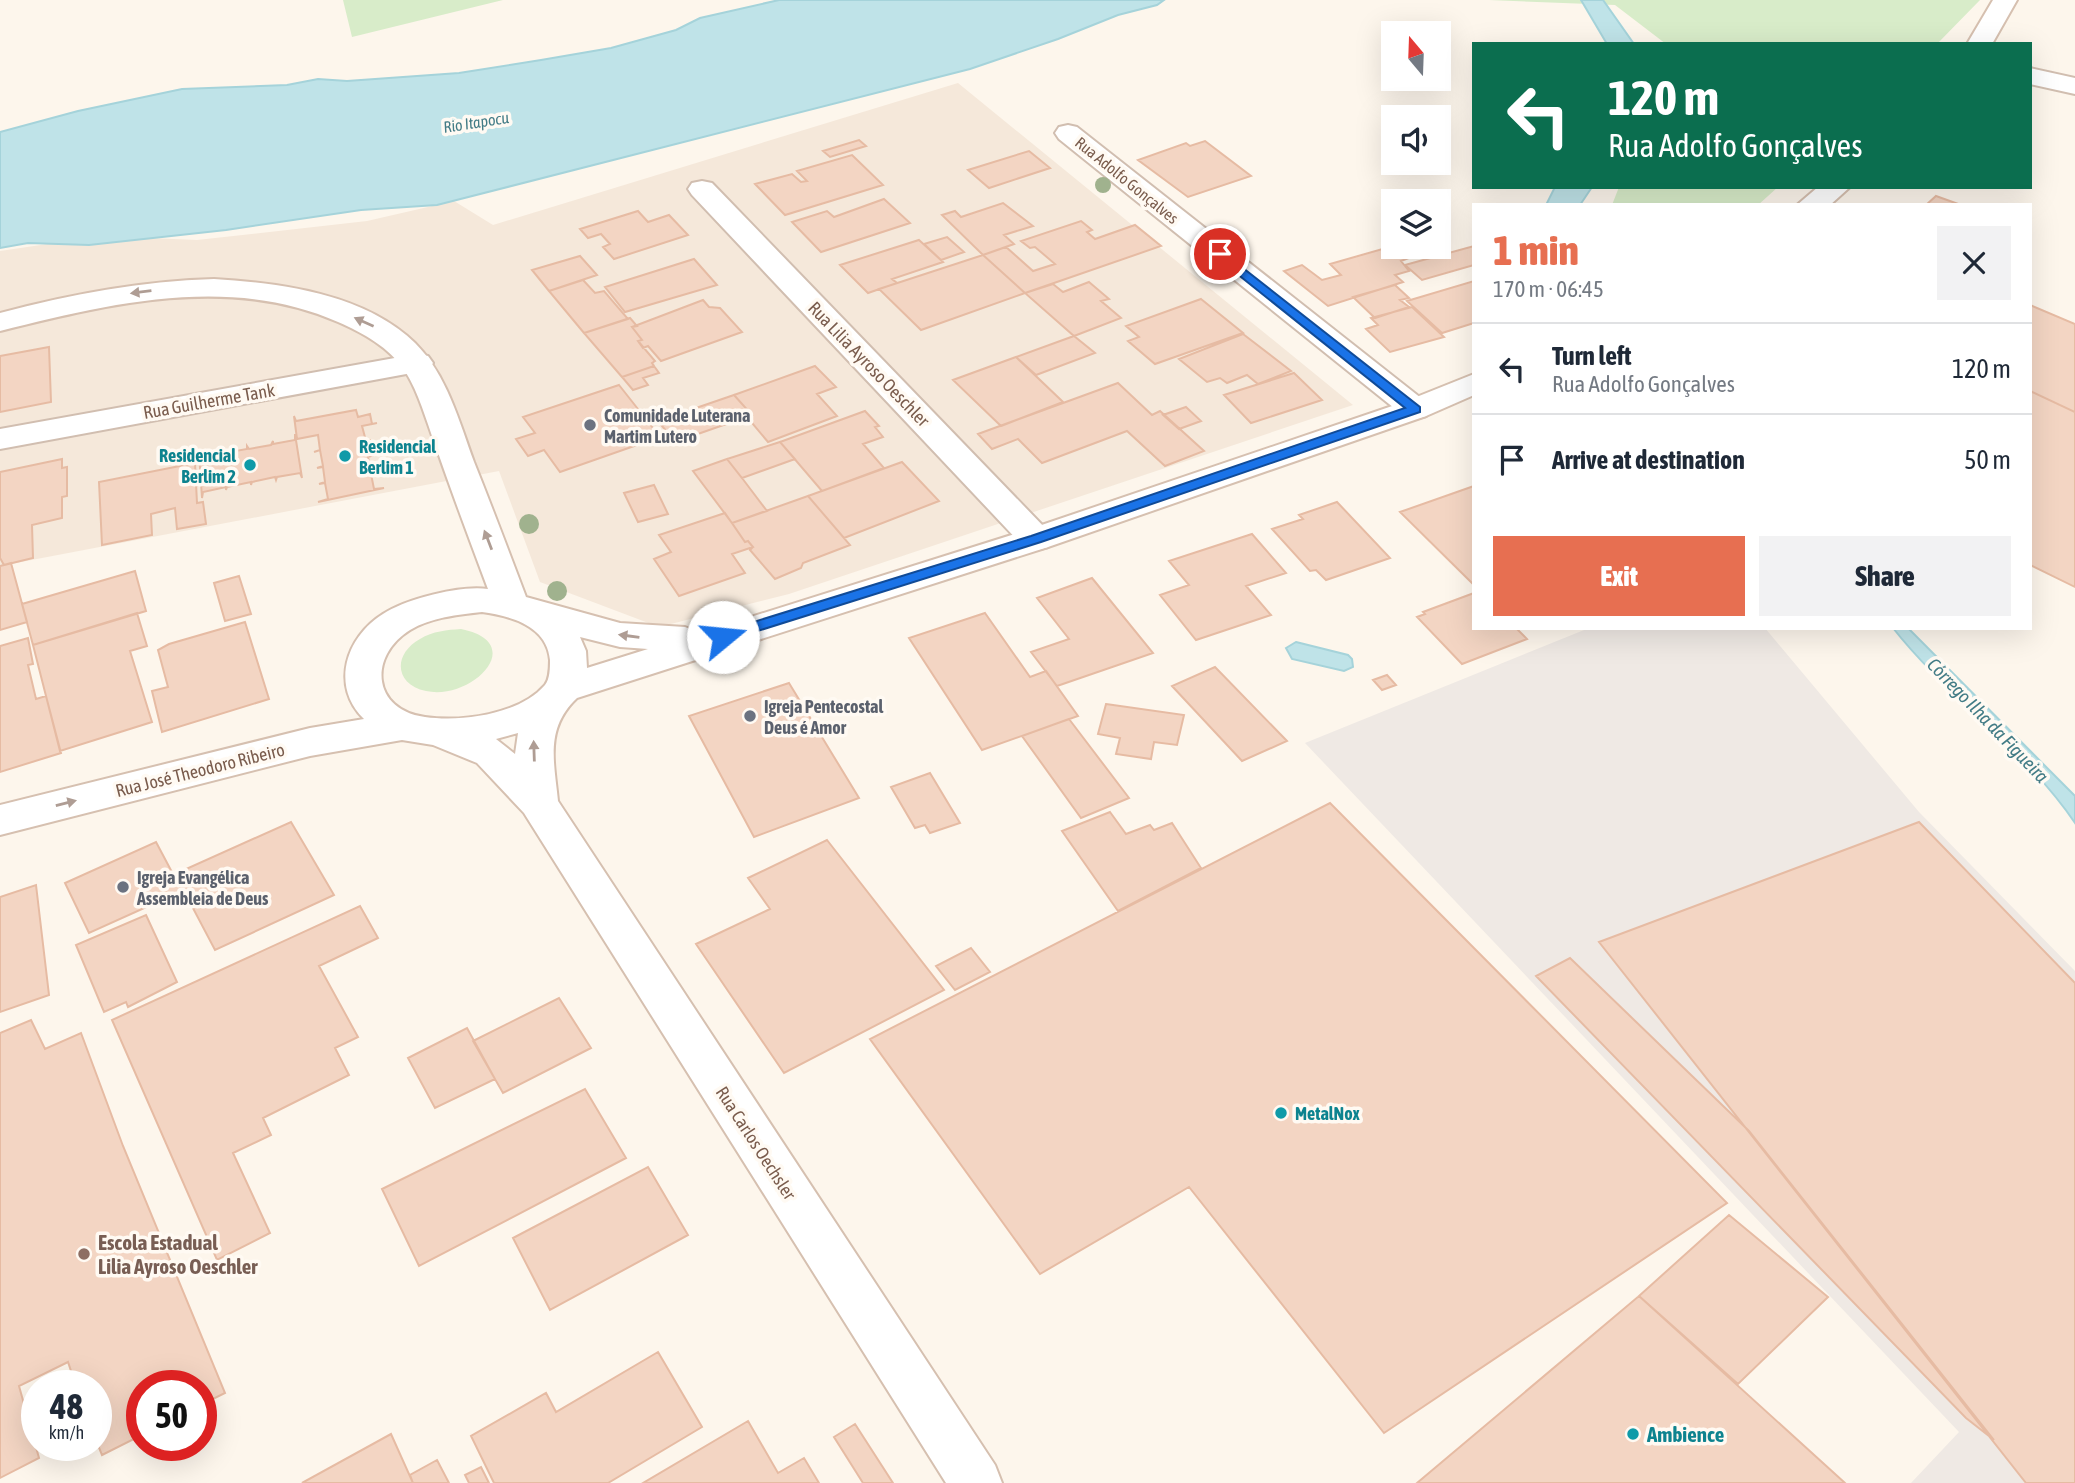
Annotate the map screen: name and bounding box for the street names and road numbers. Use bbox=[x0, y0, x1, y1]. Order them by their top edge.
street label: Rua Adolfo Gonçalves bbox=[1071, 133, 1182, 228]
street label: Rua Lilia Ayroso Oeschler bbox=[804, 297, 934, 431]
street label: Rua Guilherme Tank bbox=[142, 379, 276, 423]
street label: Rua José Theodoro Ribeiro bbox=[113, 739, 287, 801]
street label: Rua Carlos Oechsler bbox=[712, 1083, 801, 1204]

